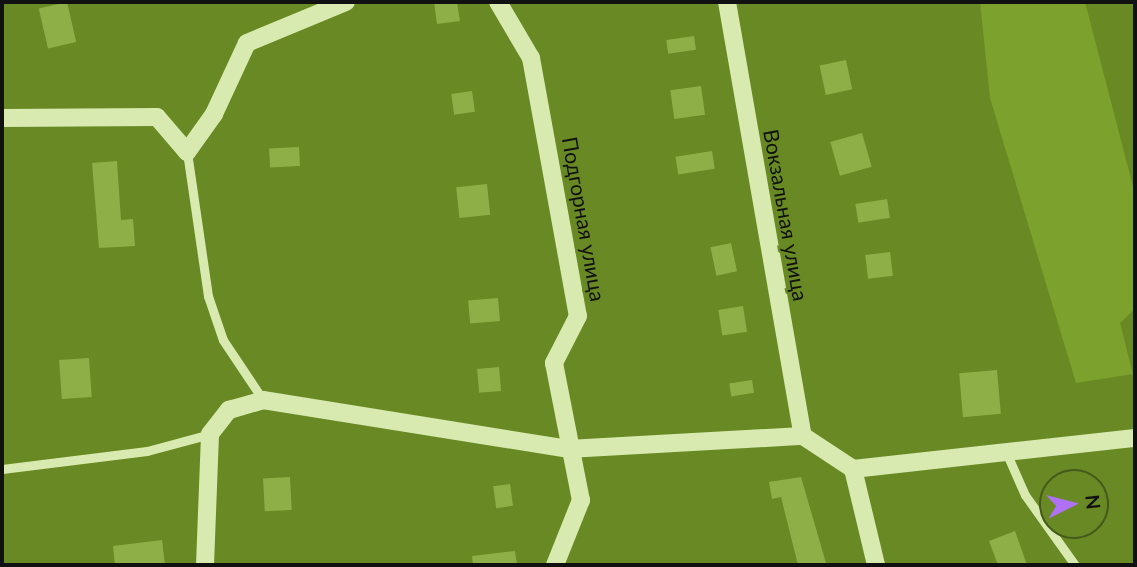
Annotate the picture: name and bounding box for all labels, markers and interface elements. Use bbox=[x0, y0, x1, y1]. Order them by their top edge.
street label: Вокзальная улица bbox=[759, 127, 813, 303]
street label: Подгорная улица bbox=[557, 135, 611, 303]
north arrow bbox=[1039, 469, 1109, 539]
text: N bbox=[1081, 493, 1106, 510]

